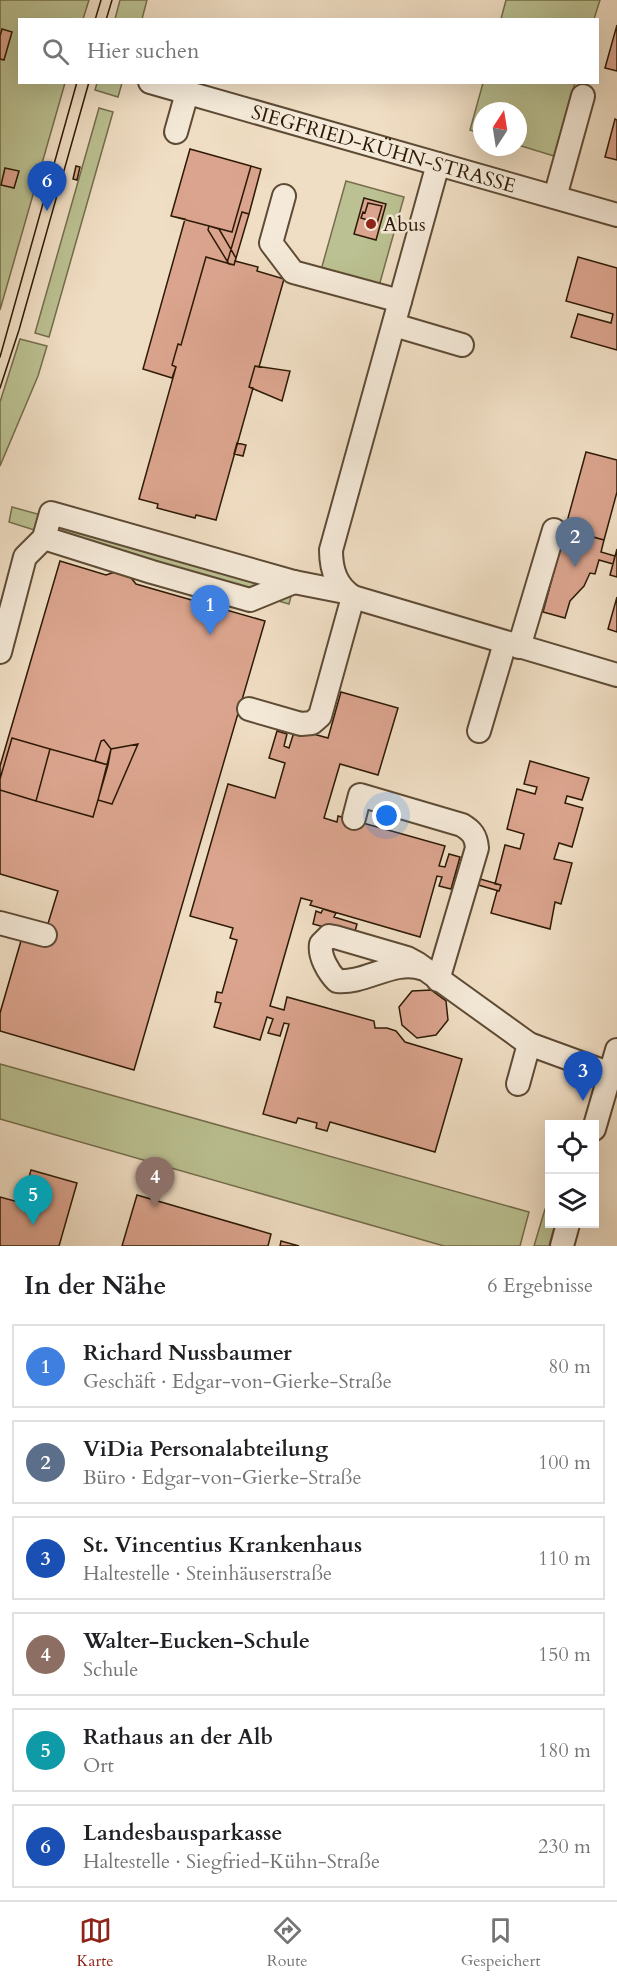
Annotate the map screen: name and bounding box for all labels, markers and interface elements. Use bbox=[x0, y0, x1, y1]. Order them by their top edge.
search box bbox=[18, 18, 599, 84]
icon: search bbox=[39, 35, 72, 68]
text: Hier suchen bbox=[87, 36, 200, 66]
street label: SIEGFRIED-KÜHN-STRASSE bbox=[248, 99, 519, 200]
north arrow bbox=[473, 102, 527, 156]
pin: 6 bbox=[28, 162, 66, 211]
place label: Abus bbox=[383, 211, 426, 238]
marker: Abus bbox=[364, 217, 378, 231]
pin: 2 bbox=[556, 518, 594, 567]
pin: 1 bbox=[190, 586, 230, 635]
your location bbox=[372, 801, 401, 830]
pin: 3 bbox=[564, 1052, 602, 1101]
map controls bbox=[545, 1120, 599, 1228]
button: locate bbox=[545, 1120, 599, 1174]
pin: 4 bbox=[136, 1158, 174, 1207]
button: layers bbox=[545, 1174, 599, 1228]
pin: 5 bbox=[14, 1176, 52, 1225]
text: In der Nähe bbox=[24, 1268, 166, 1303]
text: 6 Ergebnisse bbox=[487, 1272, 593, 1299]
text: Richard Nussbaumer bbox=[83, 1338, 292, 1368]
text: 1 bbox=[40, 1353, 51, 1380]
text: 80 m bbox=[548, 1353, 591, 1380]
text: Geschäft · Edgar-von-Gierke-Straße bbox=[83, 1368, 392, 1395]
text: ViDia Personalabteilung bbox=[83, 1434, 328, 1464]
text: 2 bbox=[40, 1449, 51, 1476]
text: 100 m bbox=[538, 1449, 591, 1476]
text: Büro · Edgar-von-Gierke-Straße bbox=[83, 1464, 362, 1491]
text: St. Vincentius Krankenhaus bbox=[83, 1530, 362, 1560]
text: 3 bbox=[40, 1545, 51, 1572]
text: 110 m bbox=[538, 1545, 591, 1572]
text: Haltestelle · Steinhäuserstraße bbox=[83, 1560, 332, 1587]
text: Walter-Eucken-Schule bbox=[83, 1626, 310, 1656]
text: 4 bbox=[40, 1641, 51, 1668]
text: 150 m bbox=[538, 1641, 591, 1668]
text: Schule bbox=[83, 1656, 138, 1683]
text: Rathaus an der Alb bbox=[83, 1722, 273, 1752]
text: 5 bbox=[40, 1737, 51, 1764]
text: 180 m bbox=[538, 1737, 591, 1764]
text: Ort bbox=[83, 1752, 114, 1779]
text: Landesbausparkasse bbox=[83, 1818, 282, 1848]
text: 6 bbox=[40, 1833, 51, 1860]
text: 230 m bbox=[538, 1833, 591, 1860]
text: Haltestelle · Siegfried-Kühn-Straße bbox=[83, 1848, 380, 1875]
tab: Karte bbox=[77, 1914, 114, 1972]
tab: Route bbox=[267, 1914, 308, 1972]
tab: Gespeichert bbox=[461, 1914, 540, 1972]

